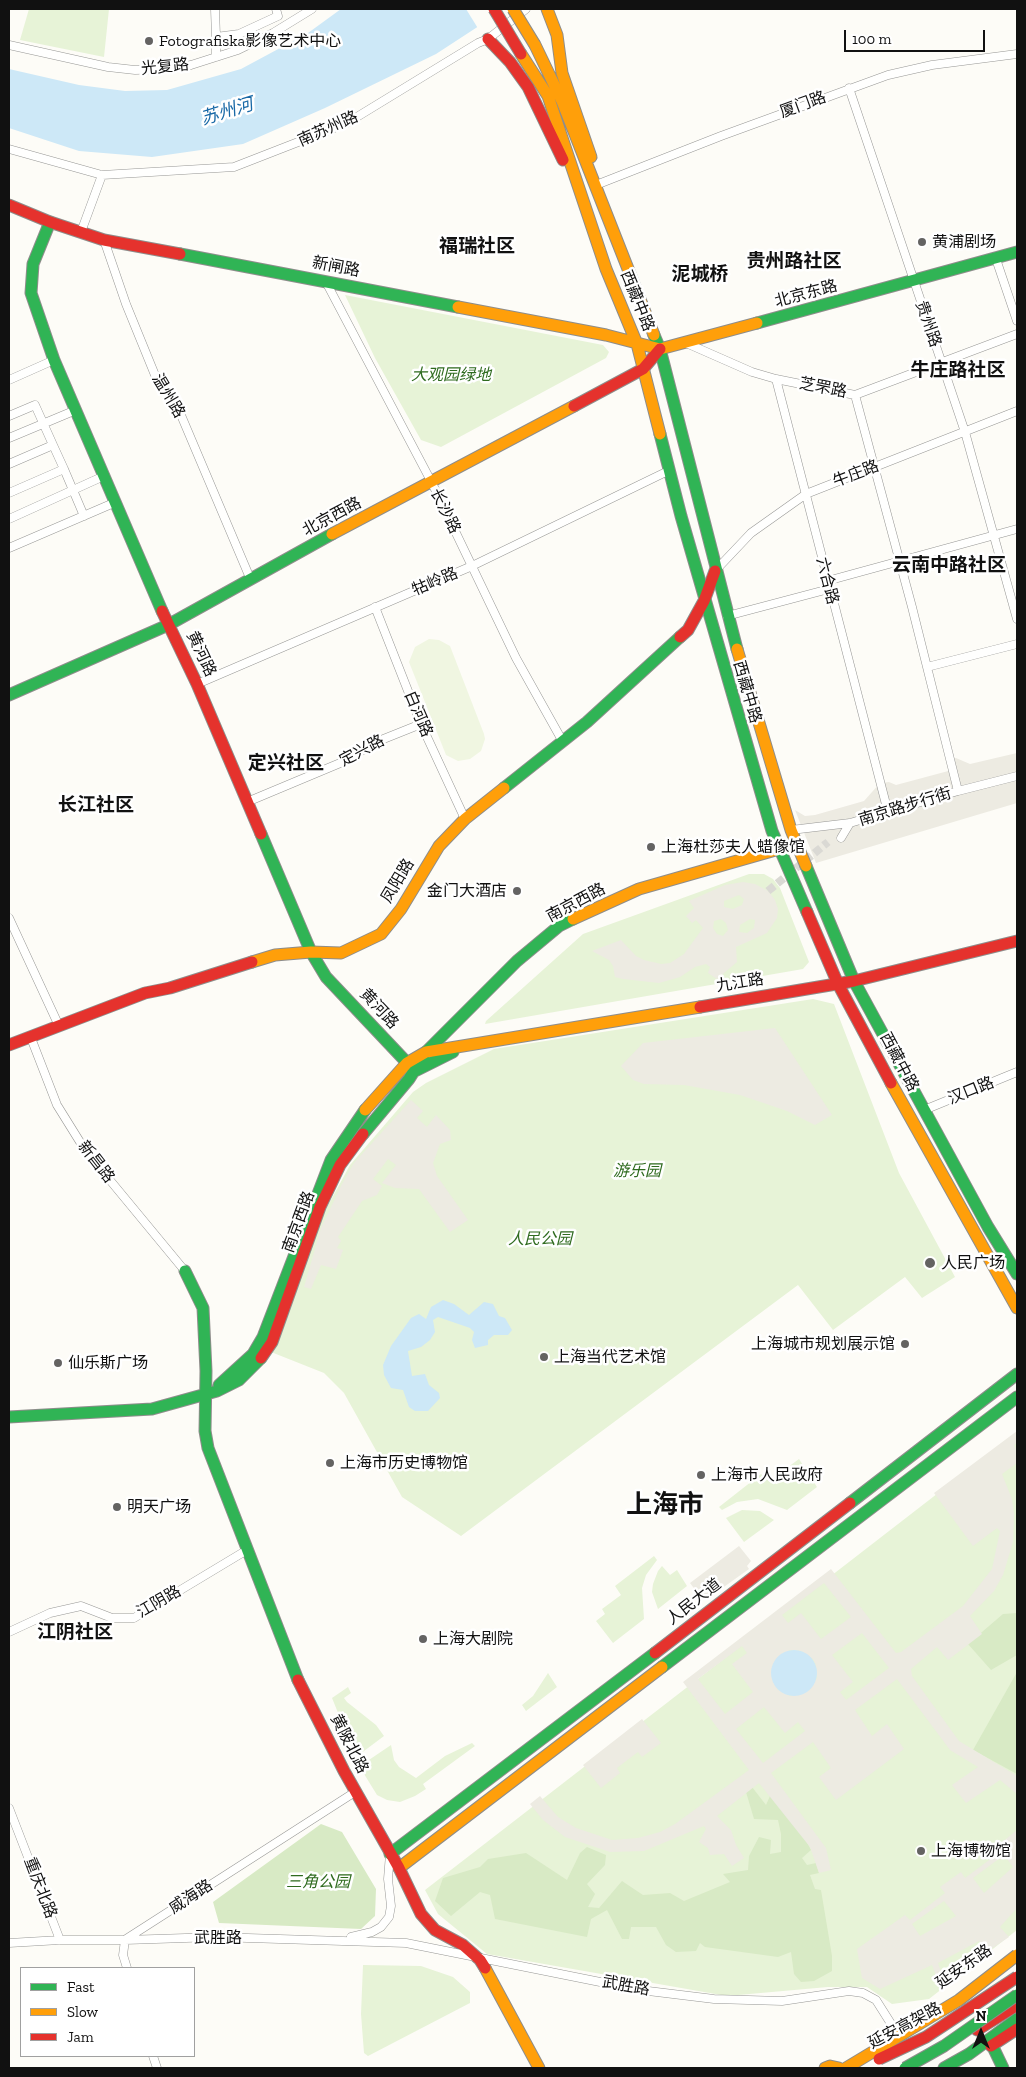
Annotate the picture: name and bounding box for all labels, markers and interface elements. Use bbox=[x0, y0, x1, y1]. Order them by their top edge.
scale bar bbox=[846, 20, 987, 52]
text: 100 m bbox=[852, 30, 891, 48]
place label: Fotografiska影像艺术中心 bbox=[159, 31, 341, 51]
marker: Fotografiska影像艺术中心 bbox=[143, 35, 155, 47]
street label: 光复路 bbox=[140, 55, 190, 79]
street label: 厦门路 bbox=[777, 88, 829, 122]
water label: 苏州河 bbox=[198, 94, 256, 130]
street label: 南苏州路 bbox=[295, 107, 361, 151]
place label: 黄浦剧场 bbox=[932, 232, 996, 252]
district label: 福瑞社区 bbox=[439, 236, 515, 258]
marker: 黄浦剧场 bbox=[916, 236, 928, 248]
district label: 贵州路社区 bbox=[747, 251, 841, 273]
street label: 新闸路 bbox=[311, 253, 361, 281]
district label: 泥城桥 bbox=[672, 264, 728, 286]
street label: 西藏中路 bbox=[616, 268, 658, 334]
street label: 北京东路 bbox=[773, 276, 839, 312]
street label: 贵州路 bbox=[911, 298, 945, 350]
district label: 牛庄路社区 bbox=[911, 360, 1005, 382]
park label: 大观园绿地 bbox=[411, 365, 491, 385]
street label: 温州路 bbox=[147, 370, 189, 422]
street label: 芝罘路 bbox=[798, 374, 848, 402]
street label: 牛庄路 bbox=[830, 456, 882, 492]
street label: 长沙路 bbox=[426, 485, 464, 537]
street label: 北京西路 bbox=[299, 494, 365, 540]
street label: 六合路 bbox=[812, 555, 842, 607]
district label: 云南中路社区 bbox=[892, 555, 1006, 577]
street label: 牯岭路 bbox=[409, 564, 461, 600]
street label: 黄河路 bbox=[182, 628, 220, 680]
street label: 西藏中路 bbox=[729, 659, 765, 725]
street label: 白河路 bbox=[400, 688, 436, 740]
street label: 定兴路 bbox=[336, 731, 388, 771]
district label: 定兴社区 bbox=[248, 753, 324, 775]
street label: 南京路步行街 bbox=[856, 784, 954, 830]
district label: 长江社区 bbox=[58, 795, 134, 817]
place label: 上海杜莎夫人蜡像馆 bbox=[661, 837, 805, 857]
marker: 上海杜莎夫人蜡像馆 bbox=[645, 841, 657, 853]
street label: 凤阳路 bbox=[377, 855, 419, 907]
street label: 南京西路 bbox=[543, 880, 609, 926]
place label: 金门大酒店 bbox=[427, 881, 507, 901]
marker: 金门大酒店 bbox=[511, 885, 523, 897]
street label: 九江路 bbox=[715, 970, 765, 996]
street label: 黄河路 bbox=[356, 985, 402, 1033]
street label: 西藏中路 bbox=[876, 1029, 922, 1095]
street label: 汉口路 bbox=[945, 1073, 997, 1109]
street label: 新昌路 bbox=[74, 1137, 118, 1187]
park label: 游乐园 bbox=[613, 1161, 661, 1181]
street label: 南京西路 bbox=[279, 1189, 319, 1255]
park label: 人民公园 bbox=[508, 1229, 572, 1249]
place label: 人民广场 bbox=[941, 1253, 1005, 1273]
marker: 人民广场 bbox=[923, 1256, 937, 1270]
place label: 上海城市规划展示馆 bbox=[751, 1334, 895, 1354]
marker: 上海城市规划展示馆 bbox=[899, 1338, 911, 1350]
place label: 上海当代艺术馆 bbox=[554, 1347, 666, 1367]
marker: 上海当代艺术馆 bbox=[538, 1351, 550, 1363]
place label: 仙乐斯广场 bbox=[68, 1353, 148, 1373]
marker: 仙乐斯广场 bbox=[52, 1357, 64, 1369]
place label: 上海市历史博物馆 bbox=[340, 1453, 468, 1473]
marker: 上海市历史博物馆 bbox=[324, 1457, 336, 1469]
place label: 上海市人民政府 bbox=[711, 1465, 823, 1485]
marker: 上海市人民政府 bbox=[695, 1469, 707, 1481]
district label: 上海市 bbox=[626, 1490, 704, 1522]
place label: 明天广场 bbox=[127, 1497, 191, 1517]
marker: 明天广场 bbox=[111, 1501, 123, 1513]
street label: 人民大道 bbox=[663, 1575, 725, 1629]
street label: 江阴路 bbox=[133, 1582, 185, 1622]
district label: 江阴社区 bbox=[37, 1622, 113, 1644]
place label: 上海大剧院 bbox=[433, 1629, 513, 1649]
marker: 上海大剧院 bbox=[417, 1633, 429, 1645]
street label: 黄陂北路 bbox=[326, 1711, 372, 1777]
place label: 上海博物馆 bbox=[931, 1841, 1011, 1861]
marker: 上海博物馆 bbox=[915, 1845, 927, 1857]
street label: 重庆北路 bbox=[20, 1855, 60, 1921]
park label: 三角公园 bbox=[286, 1872, 350, 1892]
street label: 威海路 bbox=[166, 1876, 216, 1918]
street label: 武胜路 bbox=[194, 1928, 242, 1948]
street label: 延安东路 bbox=[932, 1941, 996, 1993]
legend bbox=[20, 1967, 195, 2057]
street label: 武胜路 bbox=[601, 1972, 651, 2000]
text: Fast bbox=[67, 1978, 95, 1996]
street label: 延安高架路 bbox=[865, 1999, 945, 2053]
text: Slow bbox=[67, 2003, 98, 2021]
north arrow bbox=[956, 2007, 1006, 2057]
text: N bbox=[976, 2008, 986, 2025]
text: Jam bbox=[67, 2028, 94, 2046]

